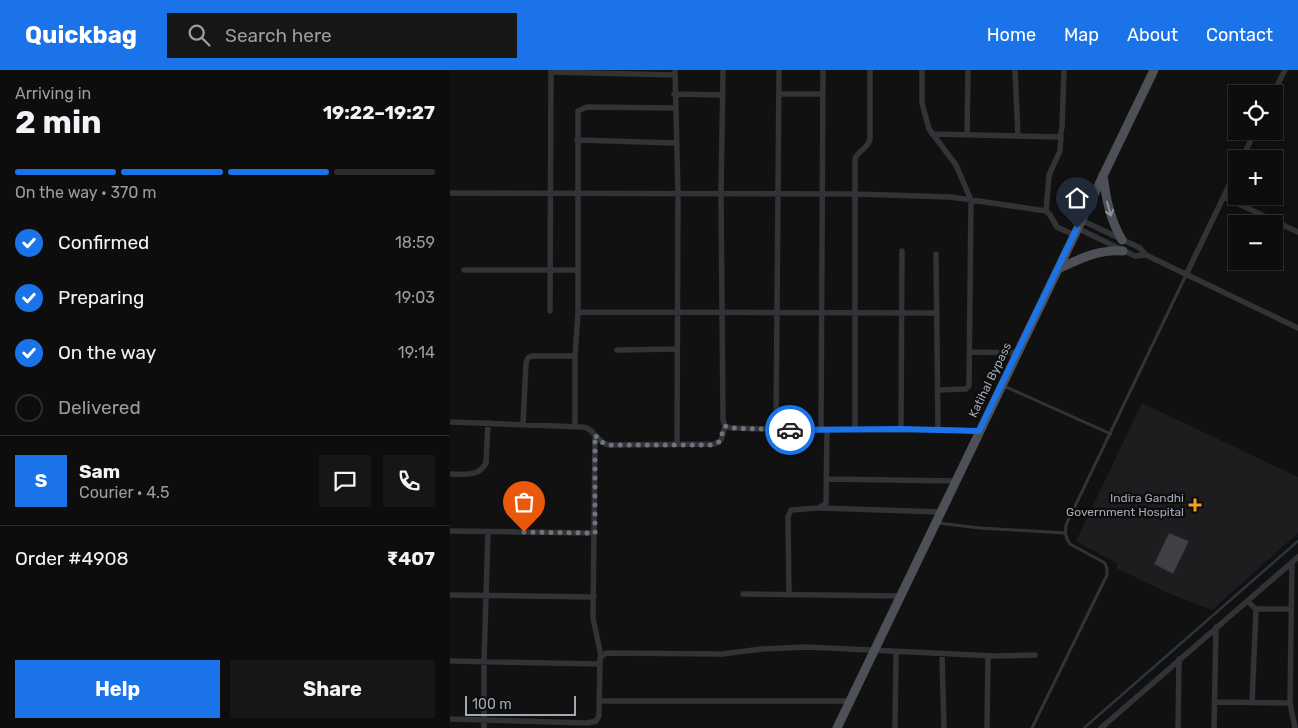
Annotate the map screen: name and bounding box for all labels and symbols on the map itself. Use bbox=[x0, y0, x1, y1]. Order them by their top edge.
pin bbox=[1056, 177, 1098, 228]
one-way arrow bbox=[1104, 200, 1114, 216]
street label: Katihal Bypass bbox=[966, 340, 1014, 420]
courier bbox=[765, 405, 815, 455]
pin bbox=[503, 481, 545, 532]
place label: Indira Gandhi Government Hospital bbox=[1066, 491, 1184, 519]
marker: Indira Gandhi Government Hospital bbox=[1188, 498, 1202, 512]
scale bar bbox=[465, 693, 576, 716]

